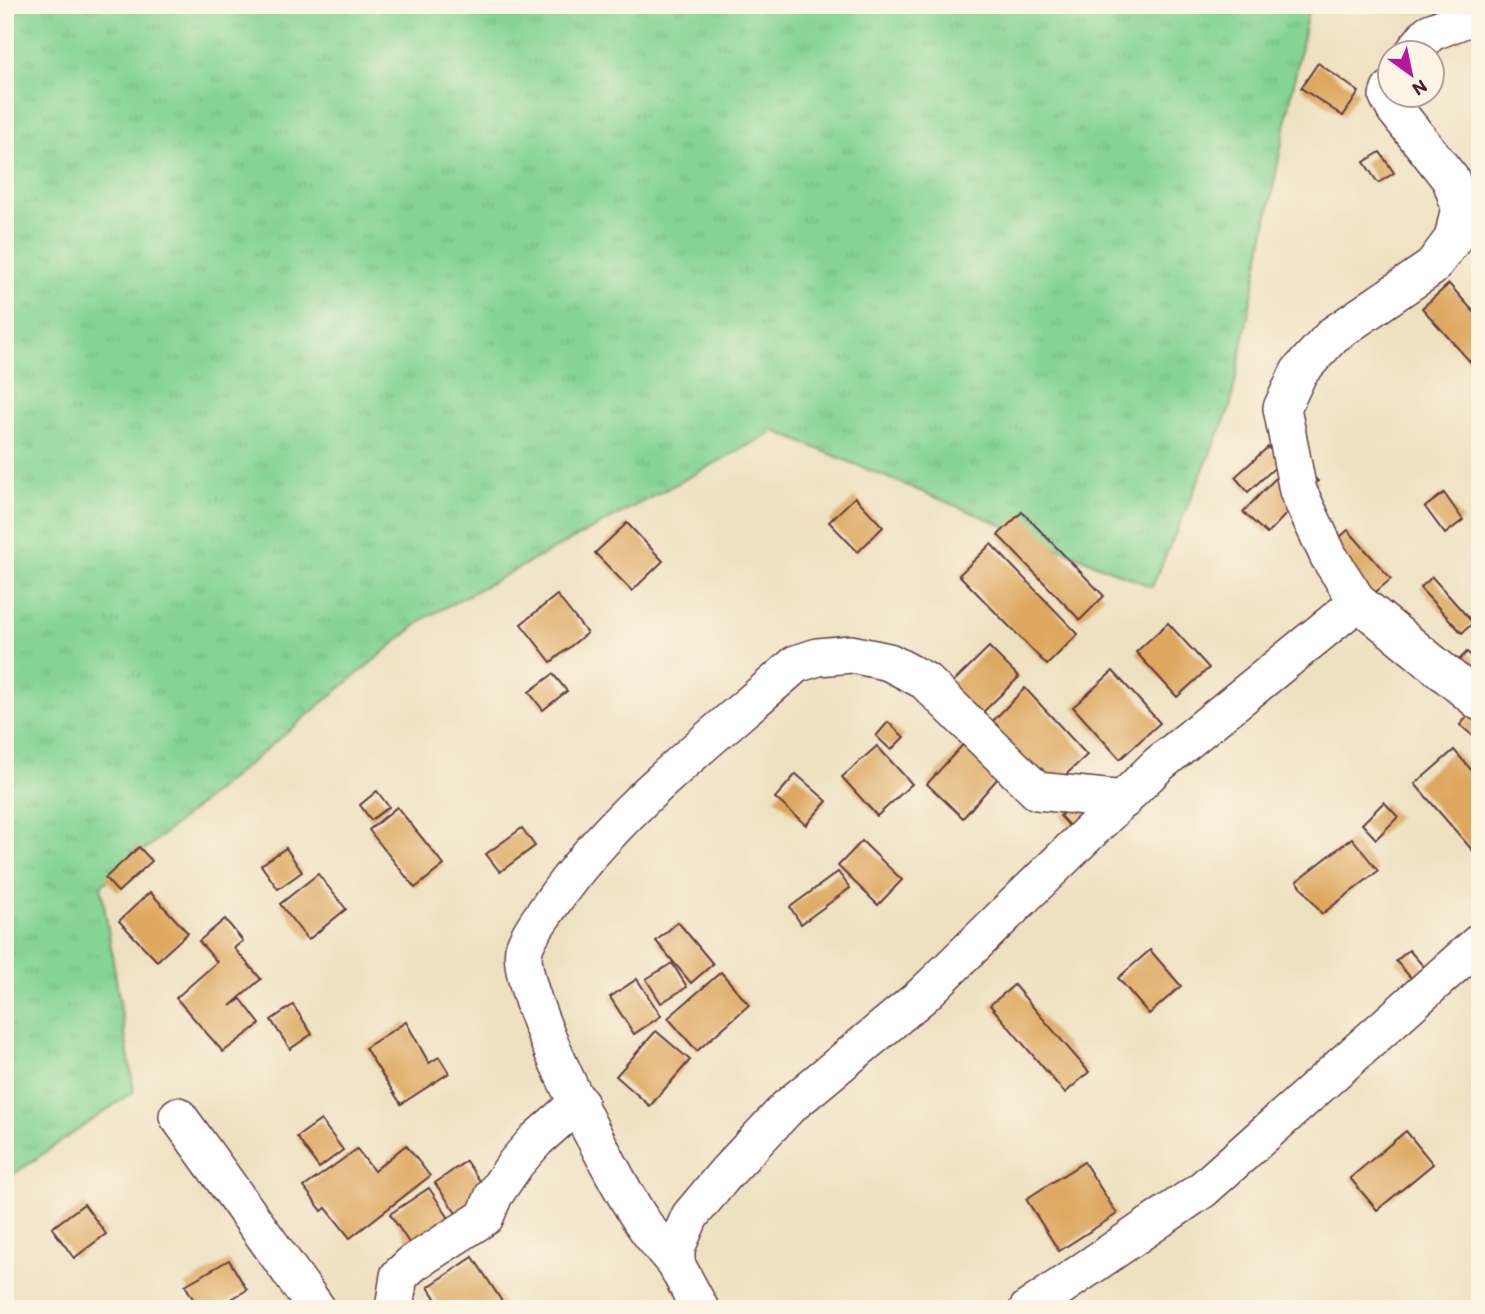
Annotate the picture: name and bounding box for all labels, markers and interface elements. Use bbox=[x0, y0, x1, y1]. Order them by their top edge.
north arrow bbox=[1376, 38, 1446, 108]
text: N bbox=[1408, 75, 1432, 101]

